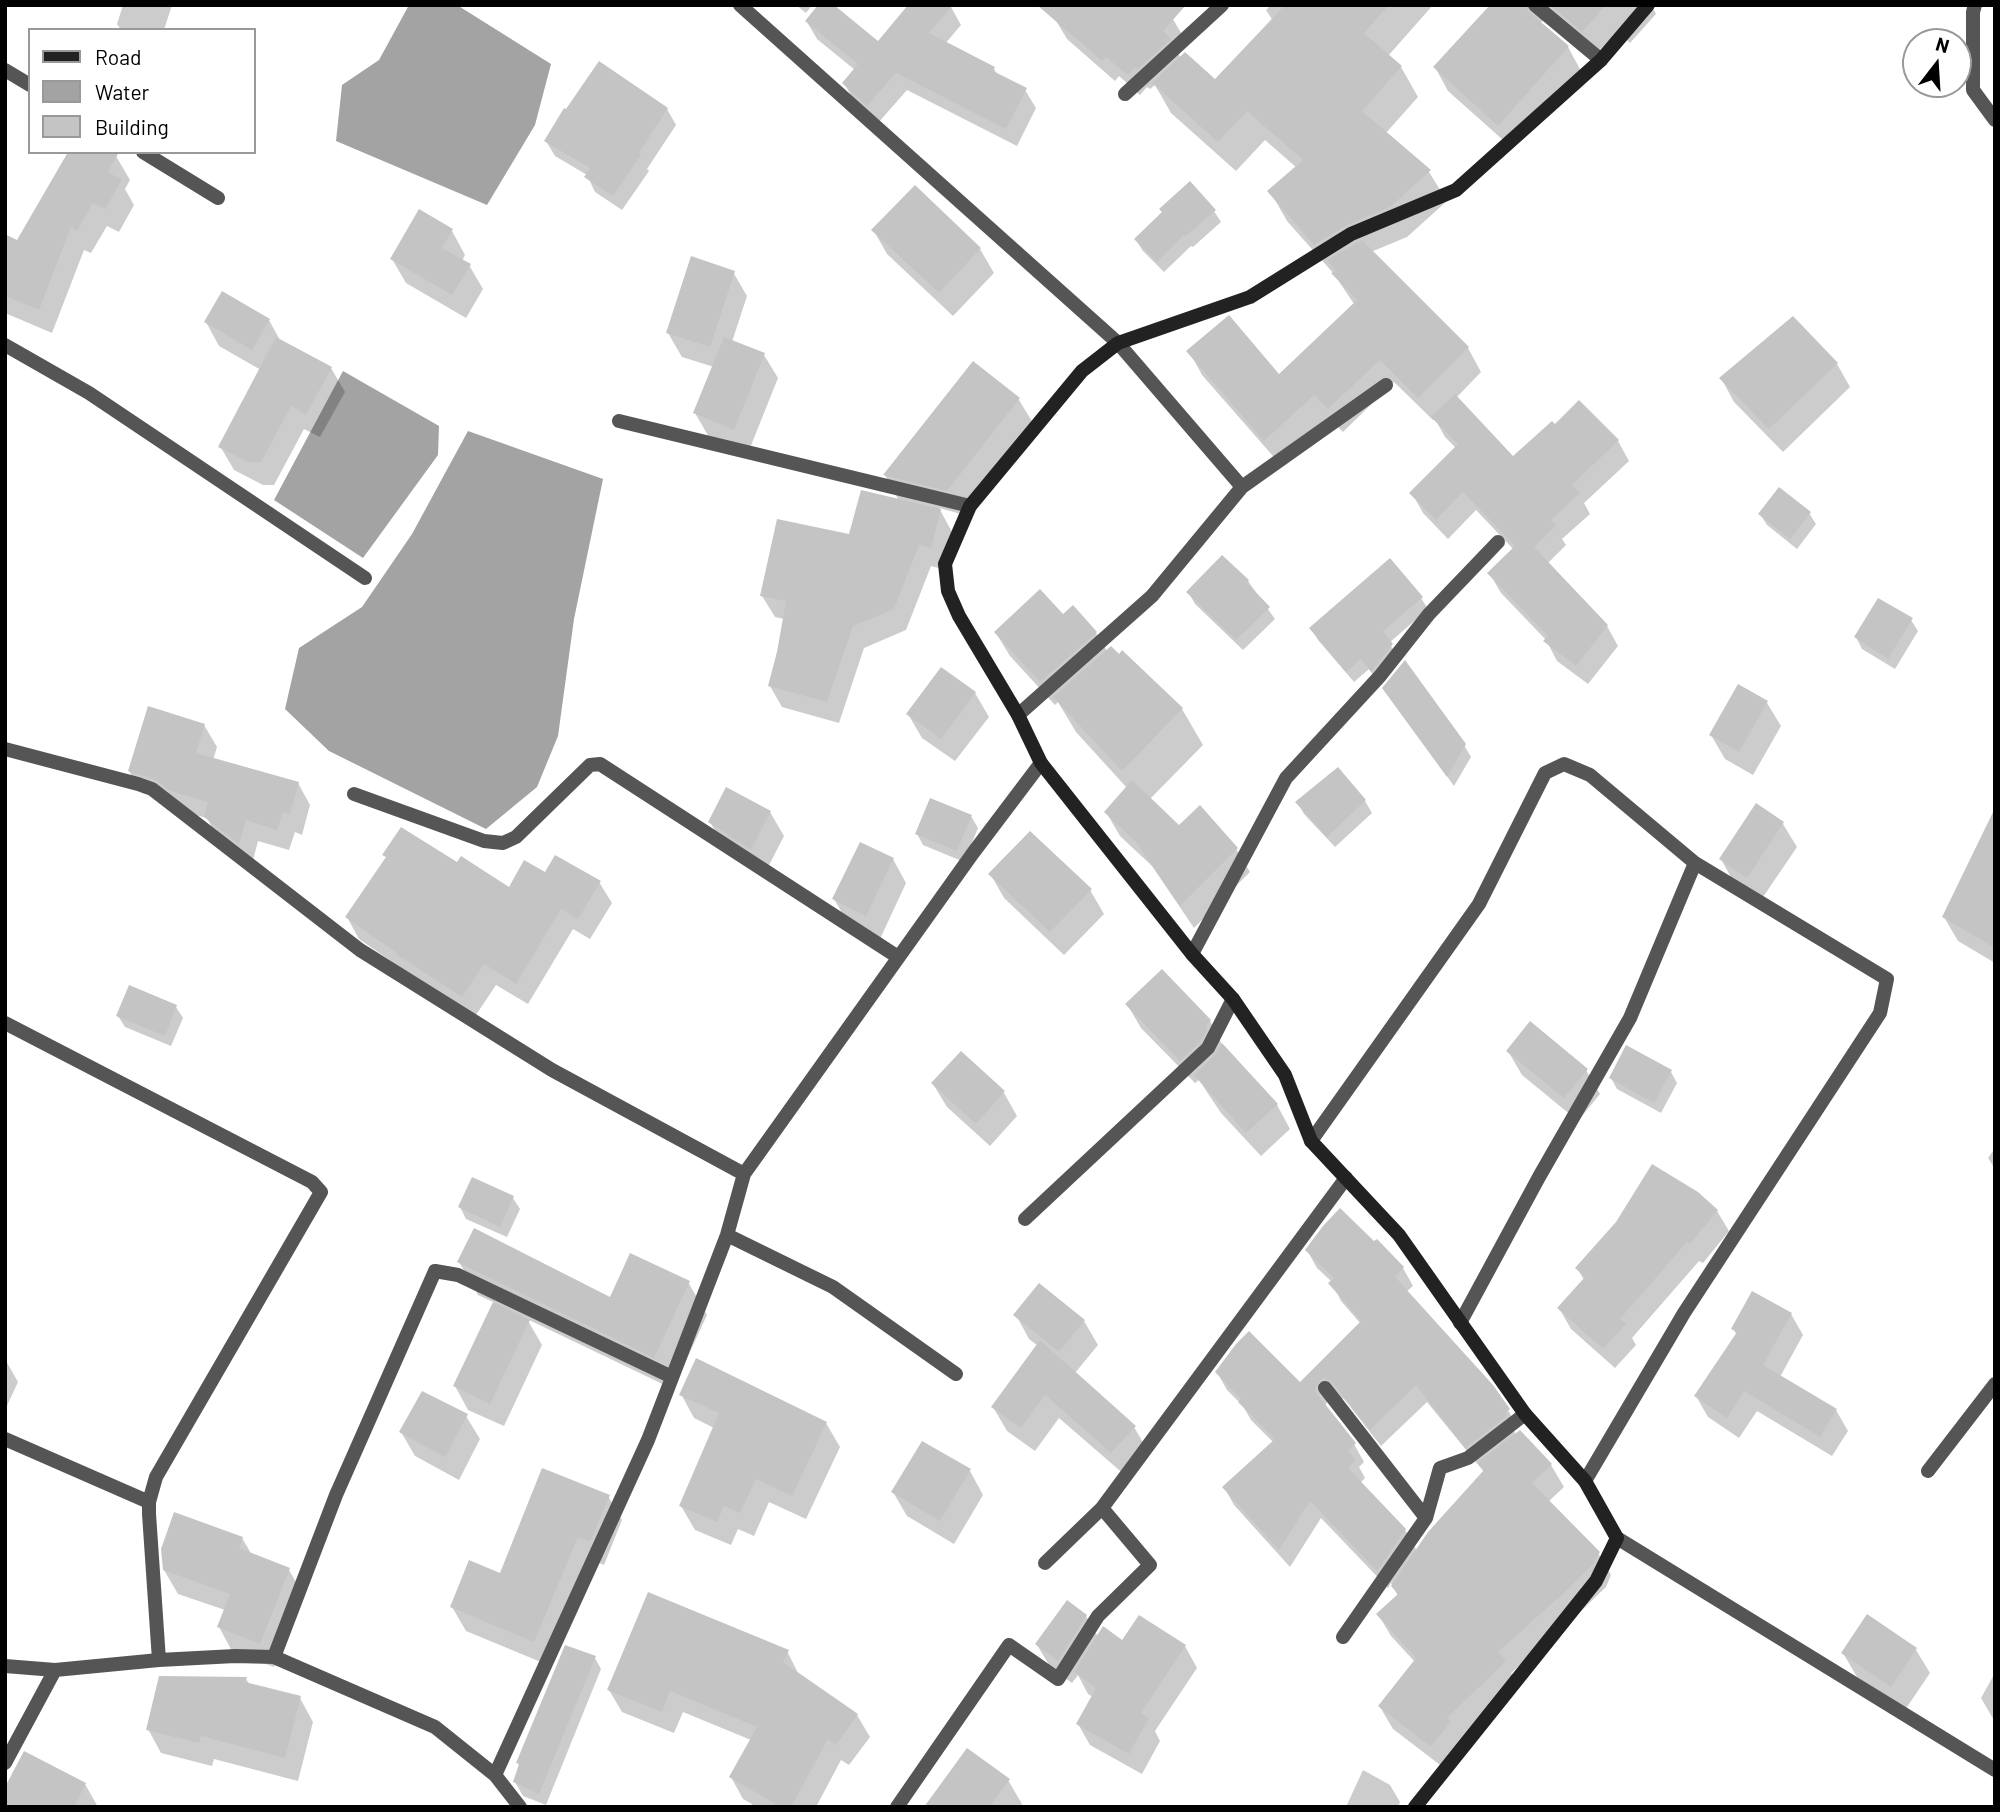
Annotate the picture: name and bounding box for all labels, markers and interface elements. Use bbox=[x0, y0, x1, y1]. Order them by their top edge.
legend bbox=[28, 28, 256, 154]
north arrow bbox=[1902, 28, 1972, 98]
text: N bbox=[1933, 32, 1952, 57]
text: Road bbox=[95, 44, 141, 69]
text: Water bbox=[95, 79, 149, 104]
text: Building bbox=[95, 114, 169, 139]

